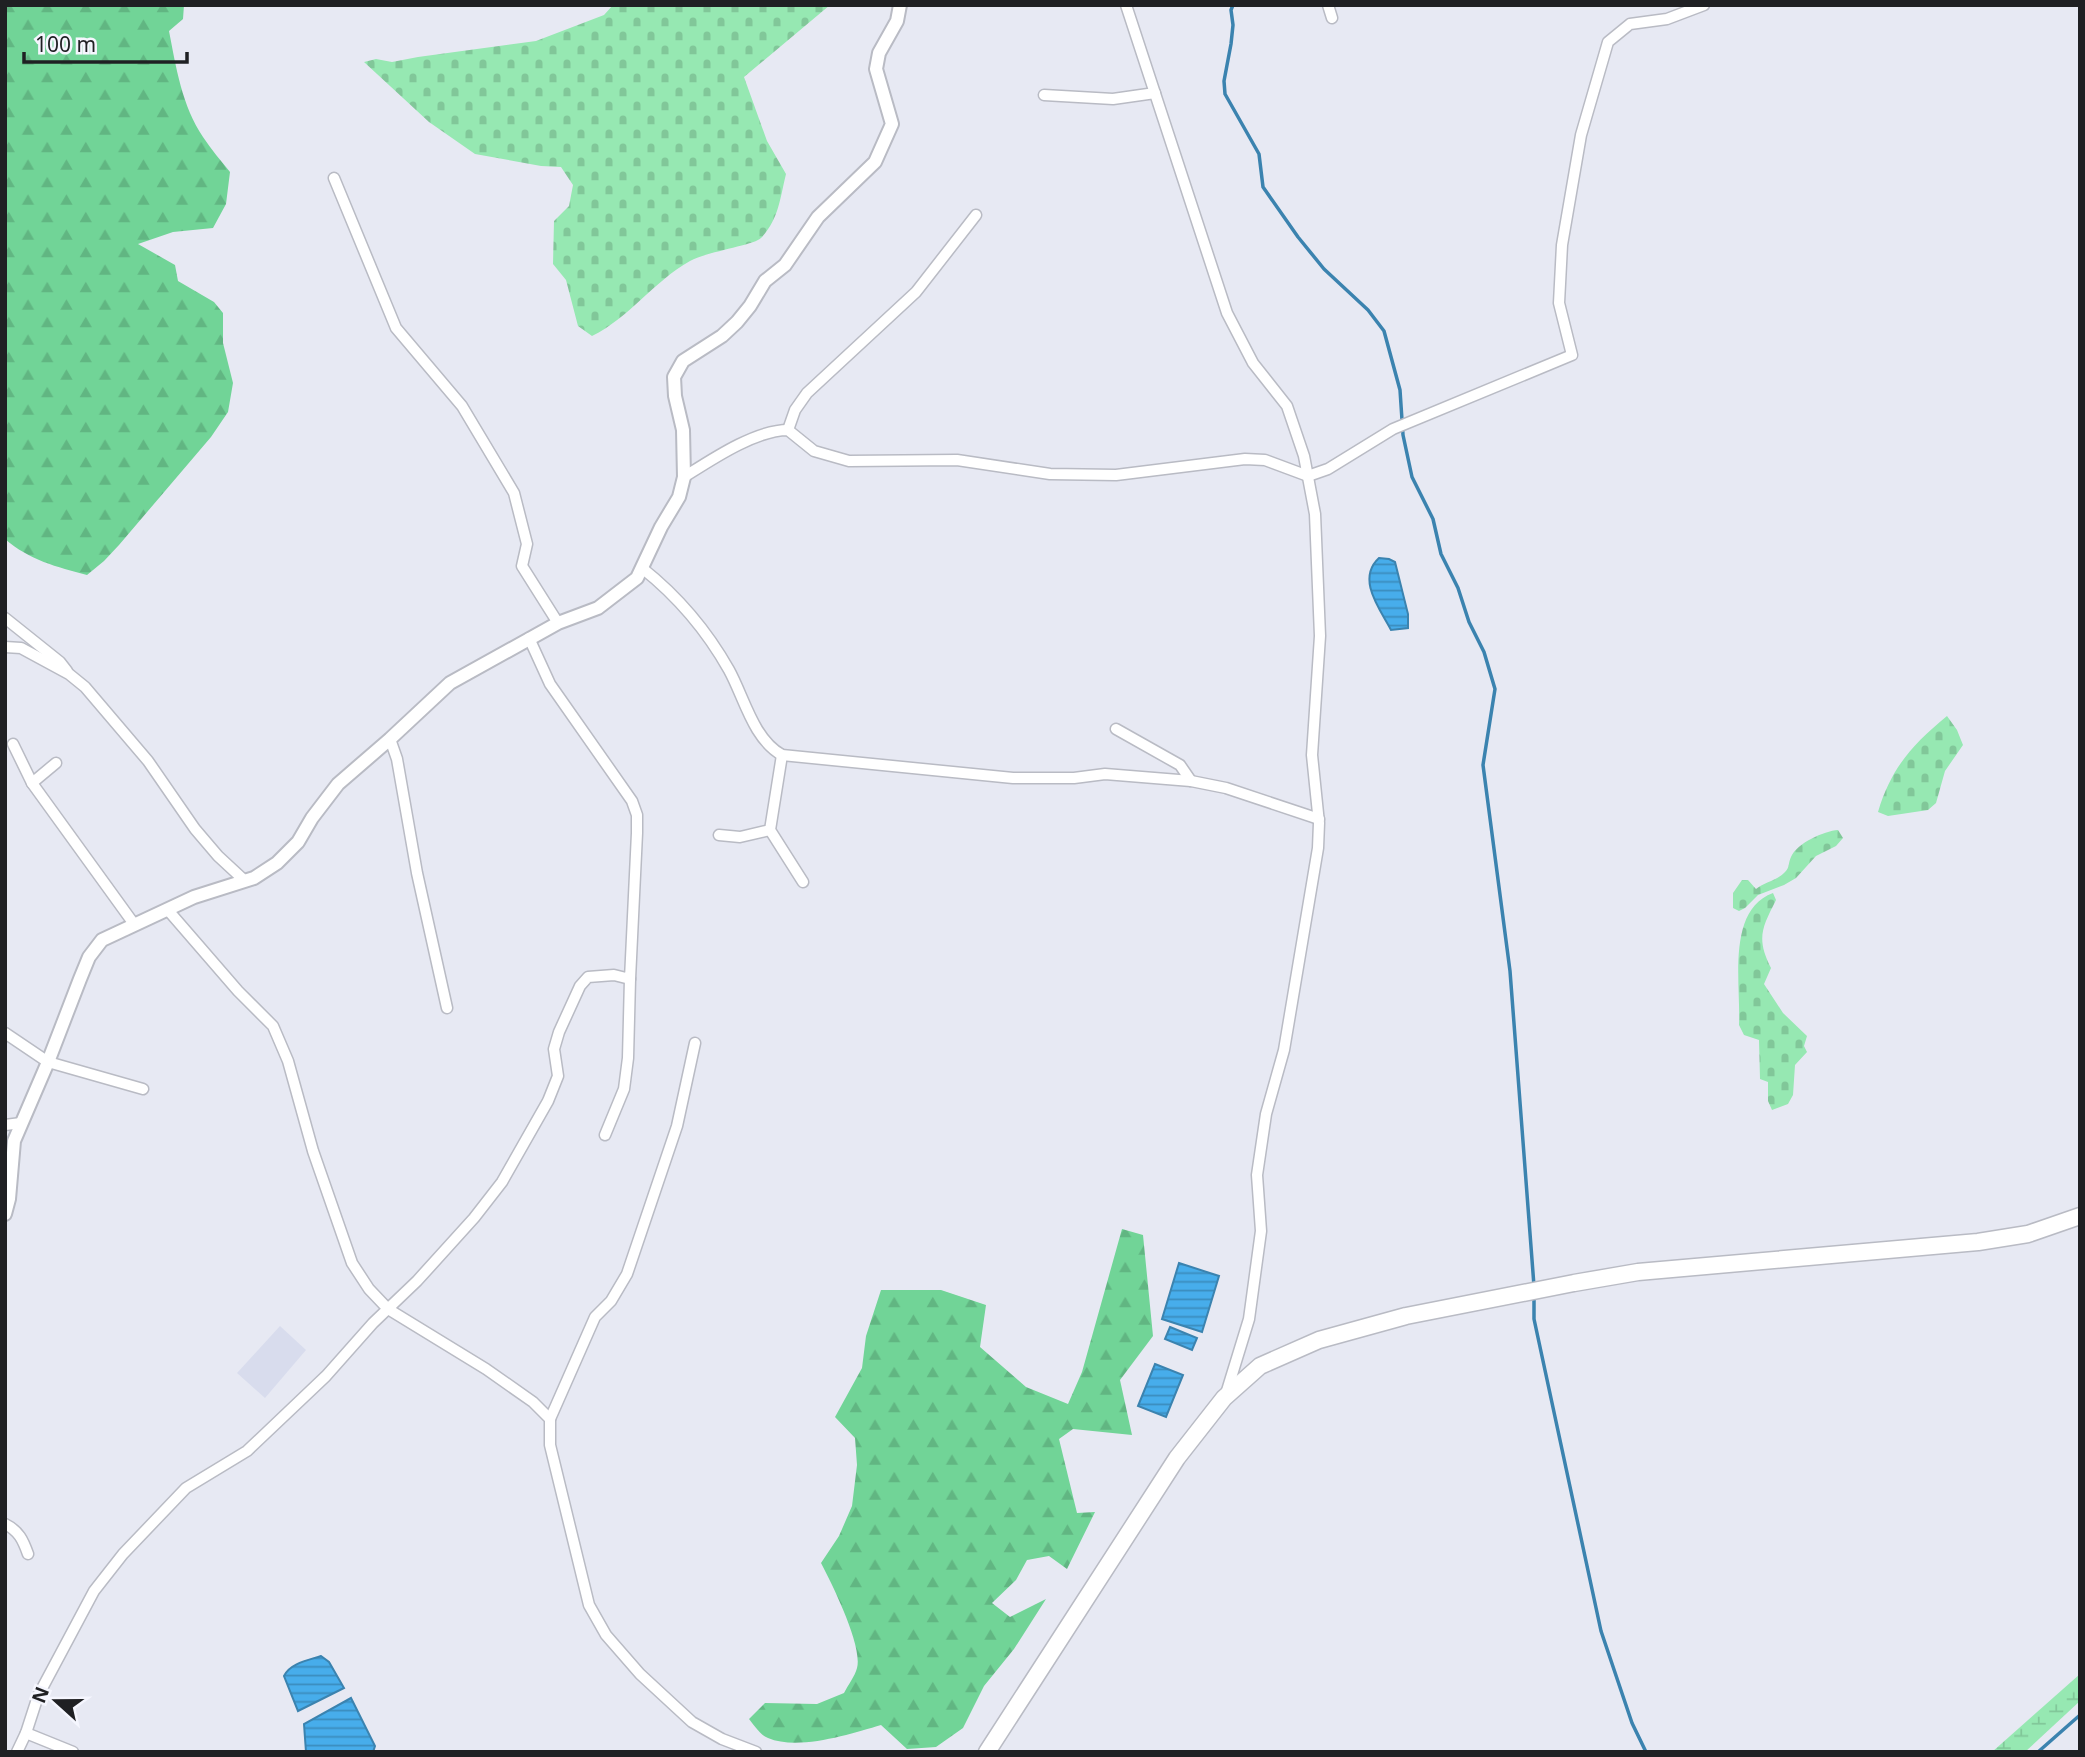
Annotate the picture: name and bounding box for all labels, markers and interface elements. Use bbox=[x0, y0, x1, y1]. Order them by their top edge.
scale bar bbox=[24, 21, 187, 65]
text: 100 m bbox=[35, 30, 96, 58]
north arrow bbox=[21, 1666, 91, 1736]
text: N bbox=[25, 1683, 55, 1707]

